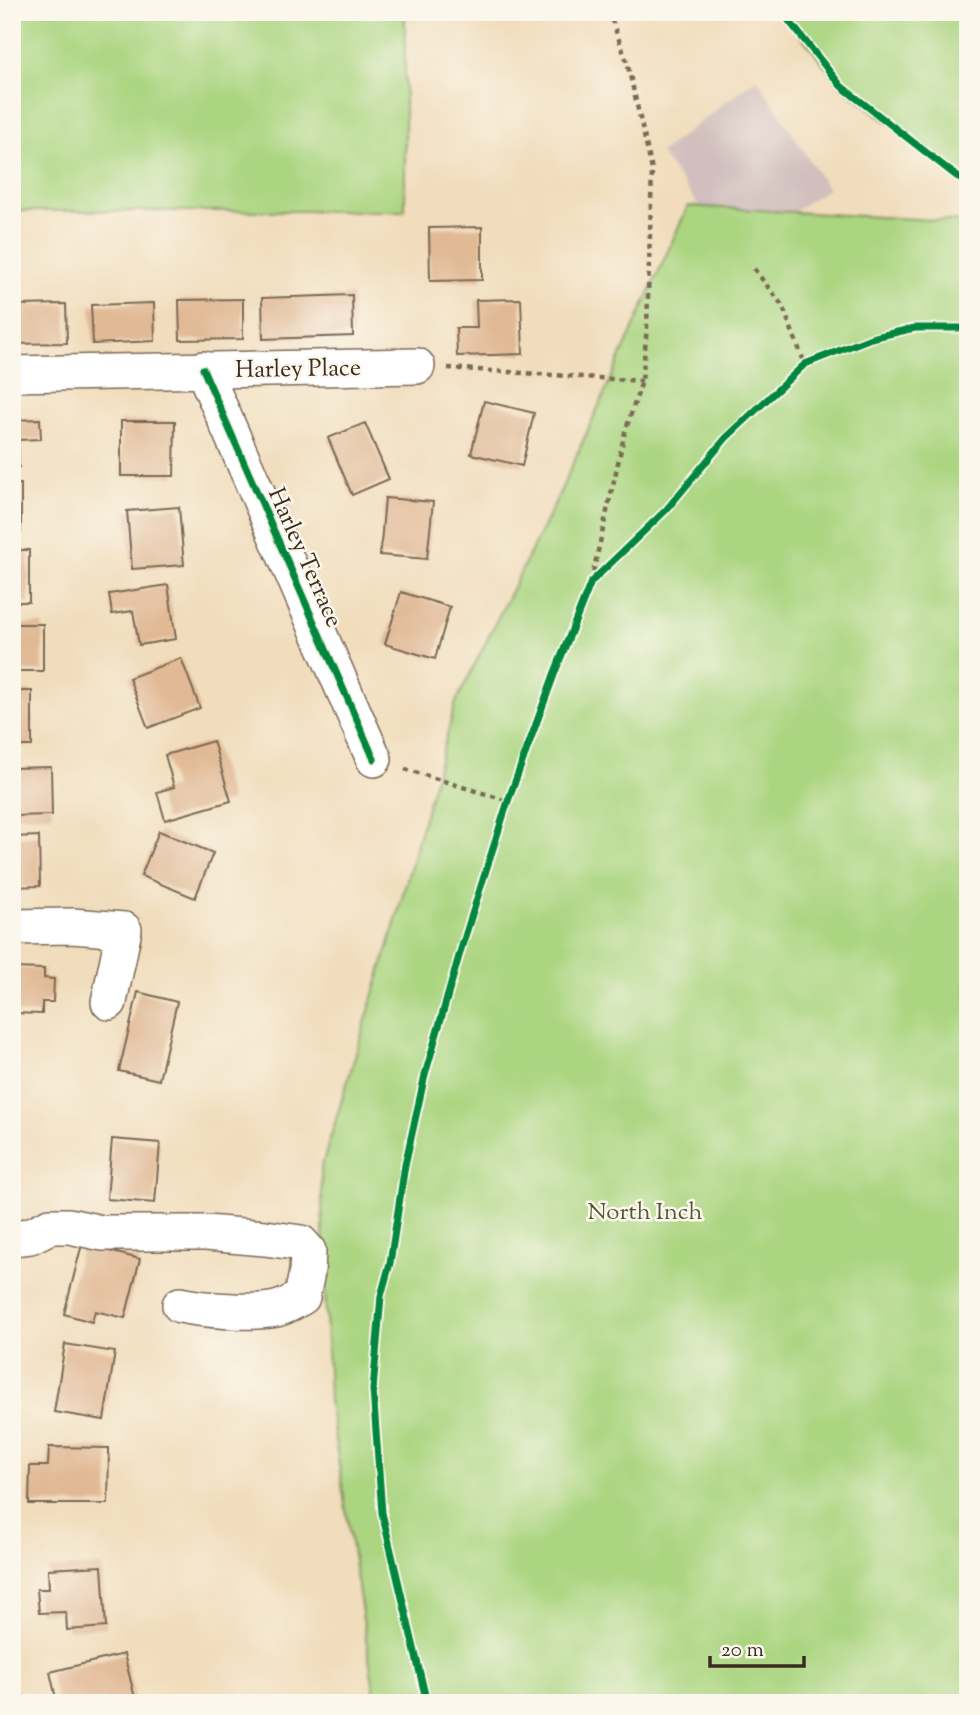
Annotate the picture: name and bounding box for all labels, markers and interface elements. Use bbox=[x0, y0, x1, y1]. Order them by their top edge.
street label: Harley Place bbox=[235, 352, 361, 388]
street label: Harley Terrace bbox=[258, 483, 350, 633]
park label: North Inch bbox=[588, 1196, 702, 1230]
scale bar bbox=[710, 1624, 805, 1668]
text: 20 m bbox=[721, 1636, 764, 1666]

